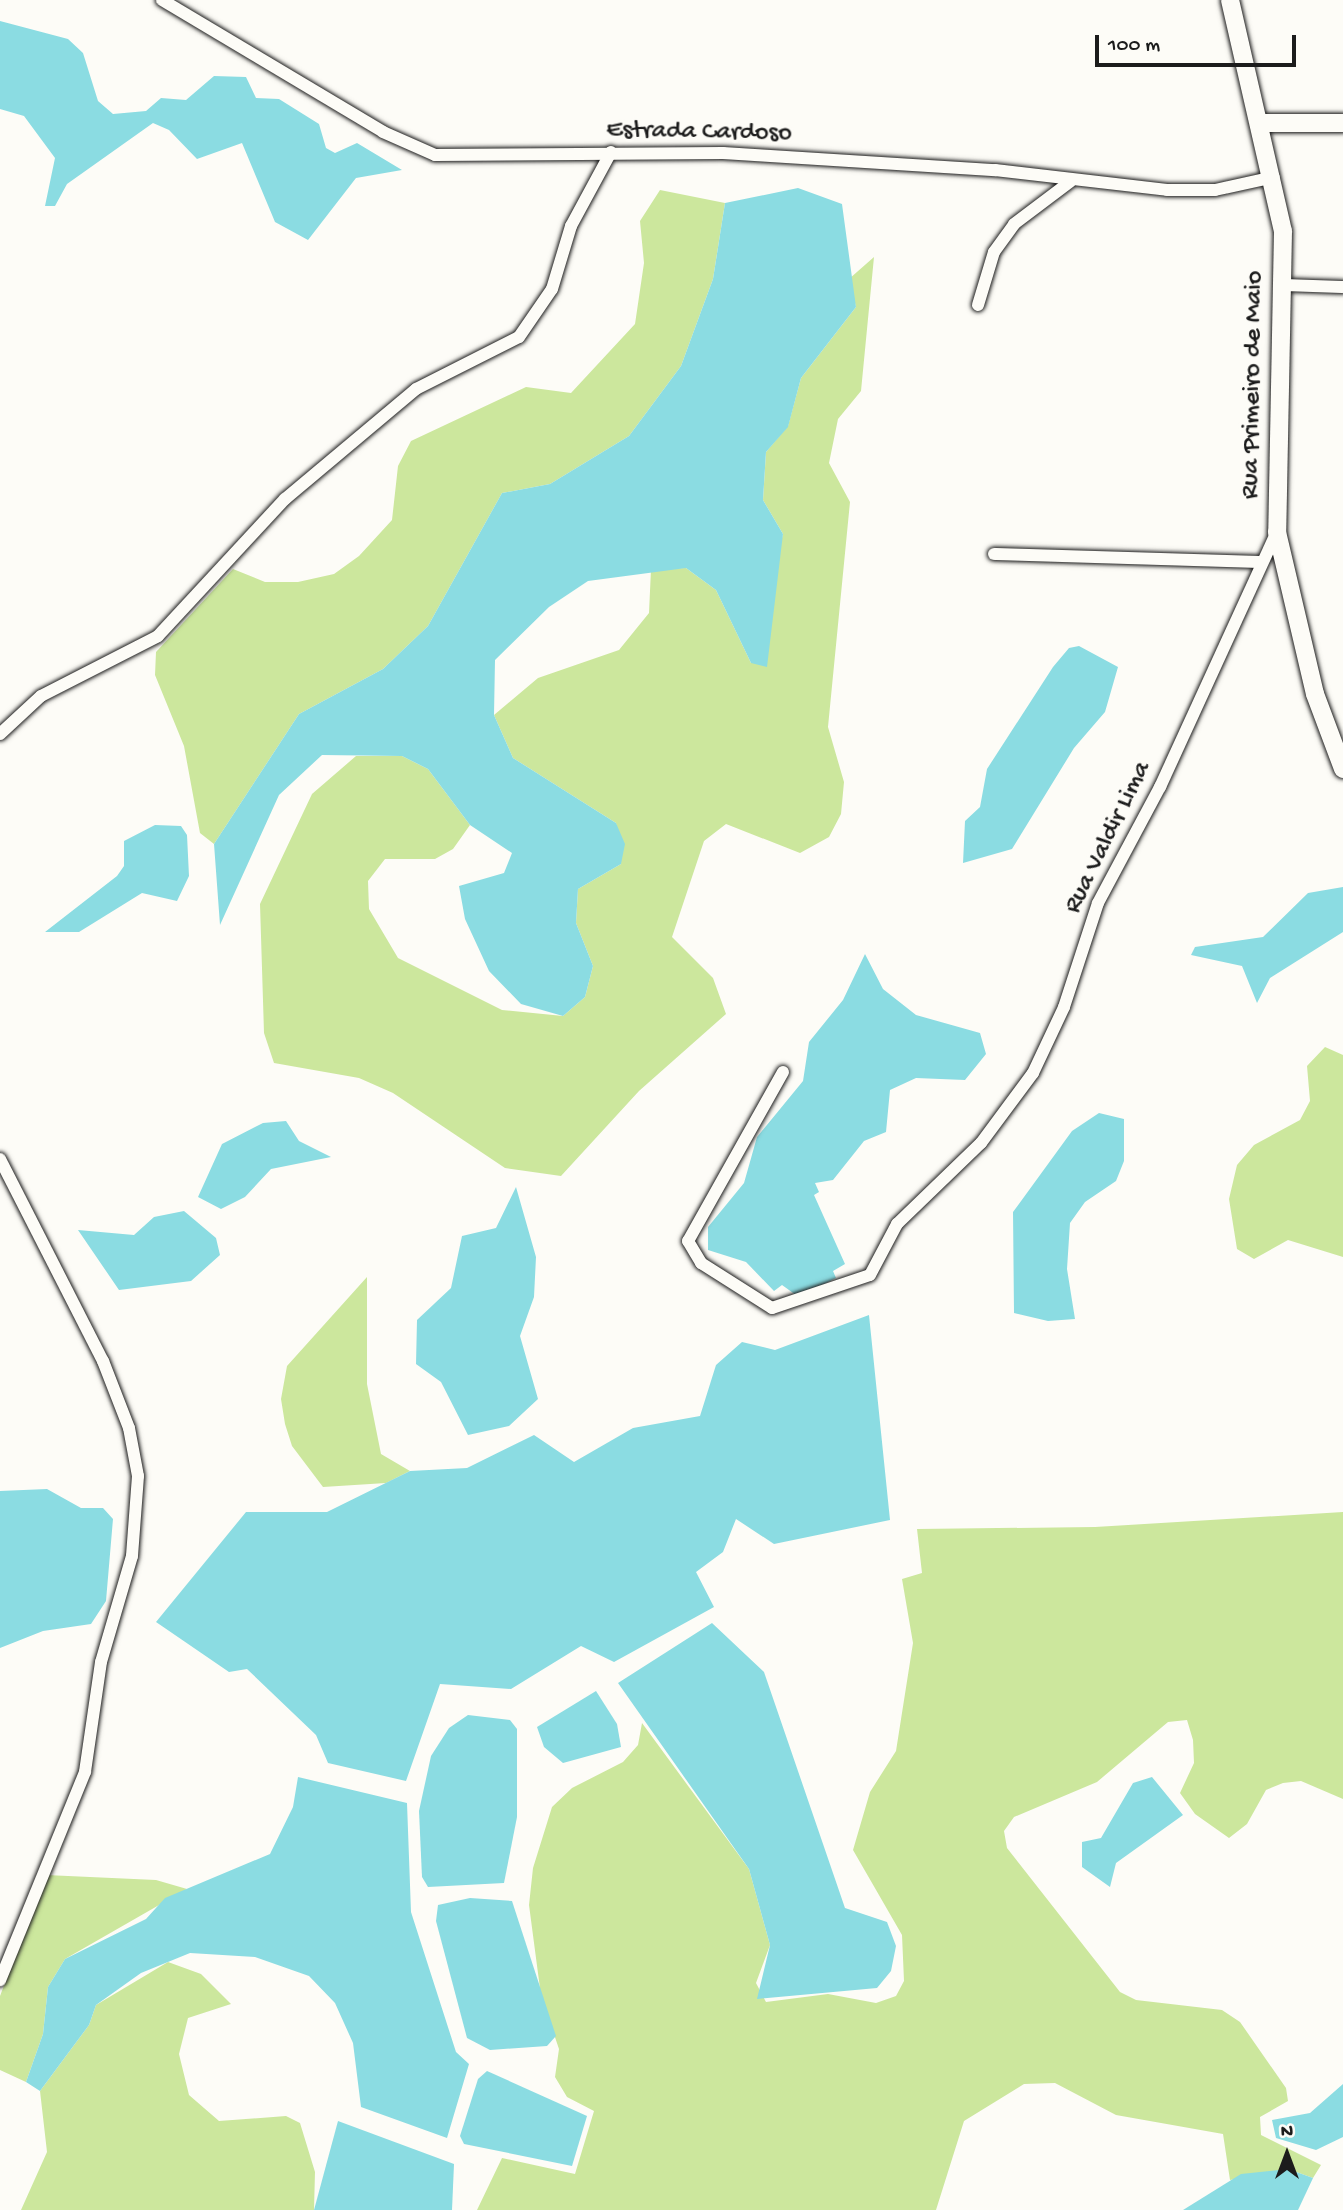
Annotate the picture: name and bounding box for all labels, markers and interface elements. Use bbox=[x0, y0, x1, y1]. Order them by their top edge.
scale bar bbox=[1098, 21, 1299, 65]
text: 100 m bbox=[1108, 34, 1160, 59]
street label: Estrada Cardoso bbox=[606, 116, 792, 150]
street label: Rua Primeiro de Maio bbox=[1236, 271, 1272, 499]
street label: Rua Valdir Lima bbox=[1059, 757, 1159, 919]
north arrow bbox=[1252, 2119, 1322, 2189]
text: N bbox=[1281, 2121, 1293, 2144]

